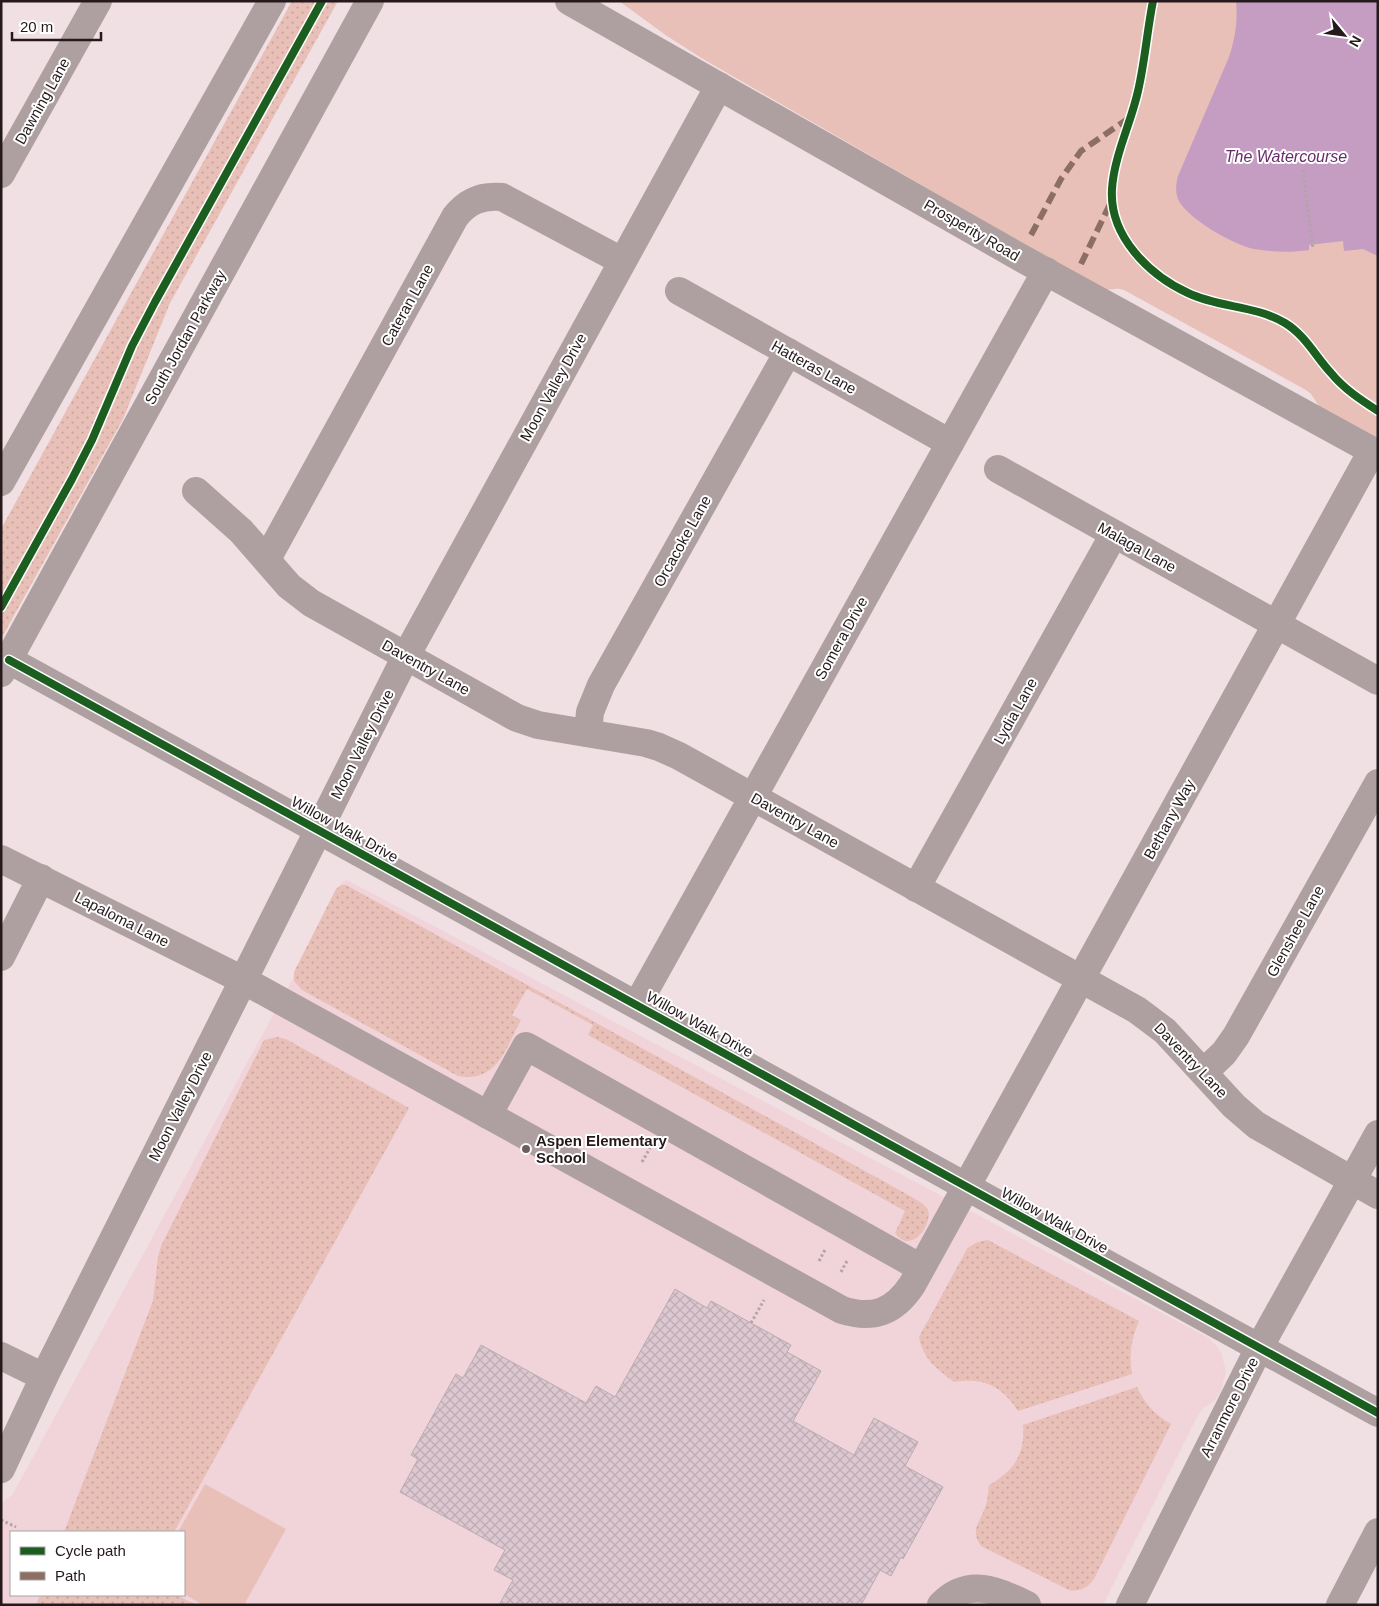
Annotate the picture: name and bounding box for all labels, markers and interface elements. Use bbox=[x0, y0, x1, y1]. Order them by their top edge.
scale bar bbox=[12, 10, 101, 42]
north arrow bbox=[1319, 10, 1369, 60]
text: 20 m bbox=[20, 18, 53, 35]
text: N bbox=[1346, 33, 1365, 50]
street label: Dawning Lane bbox=[11, 55, 73, 147]
water label: The Watercourse bbox=[1225, 148, 1347, 165]
street label: Prosperity Road bbox=[921, 196, 1023, 264]
street label: Cateran Lane bbox=[378, 261, 436, 349]
street label: South Jordan Parkway bbox=[141, 266, 229, 407]
street label: Moon Valley Drive bbox=[516, 330, 590, 444]
street label: Hatteras Lane bbox=[769, 337, 859, 397]
street label: Orcacoke Lane bbox=[650, 492, 714, 590]
street label: Malaga Lane bbox=[1095, 519, 1179, 575]
street label: Somera Drive bbox=[811, 594, 871, 682]
street label: Daventry Lane bbox=[379, 636, 473, 698]
street label: Lydia Lane bbox=[990, 675, 1040, 747]
street label: Moon Valley Drive bbox=[327, 686, 397, 802]
street label: Bethany Way bbox=[1140, 776, 1198, 862]
street label: Daventry Lane bbox=[748, 789, 842, 851]
street label: Willow Walk Drive bbox=[289, 793, 401, 865]
street label: Glenshee Lane bbox=[1263, 882, 1327, 980]
street label: Lapaloma Lane bbox=[72, 888, 172, 950]
street label: Willow Walk Drive bbox=[644, 988, 756, 1060]
street label: Daventry Lane bbox=[1151, 1019, 1231, 1101]
street label: Moon Valley Drive bbox=[145, 1048, 215, 1164]
place label: Aspen Elementary School bbox=[536, 1132, 668, 1166]
marker: Aspen Elementary School bbox=[520, 1143, 532, 1155]
street label: Willow Walk Drive bbox=[999, 1184, 1111, 1256]
street label: Arranmore Drive bbox=[1196, 1354, 1262, 1460]
legend bbox=[10, 1531, 185, 1596]
text: Cycle path bbox=[55, 1542, 126, 1559]
text: Path bbox=[55, 1567, 86, 1584]

